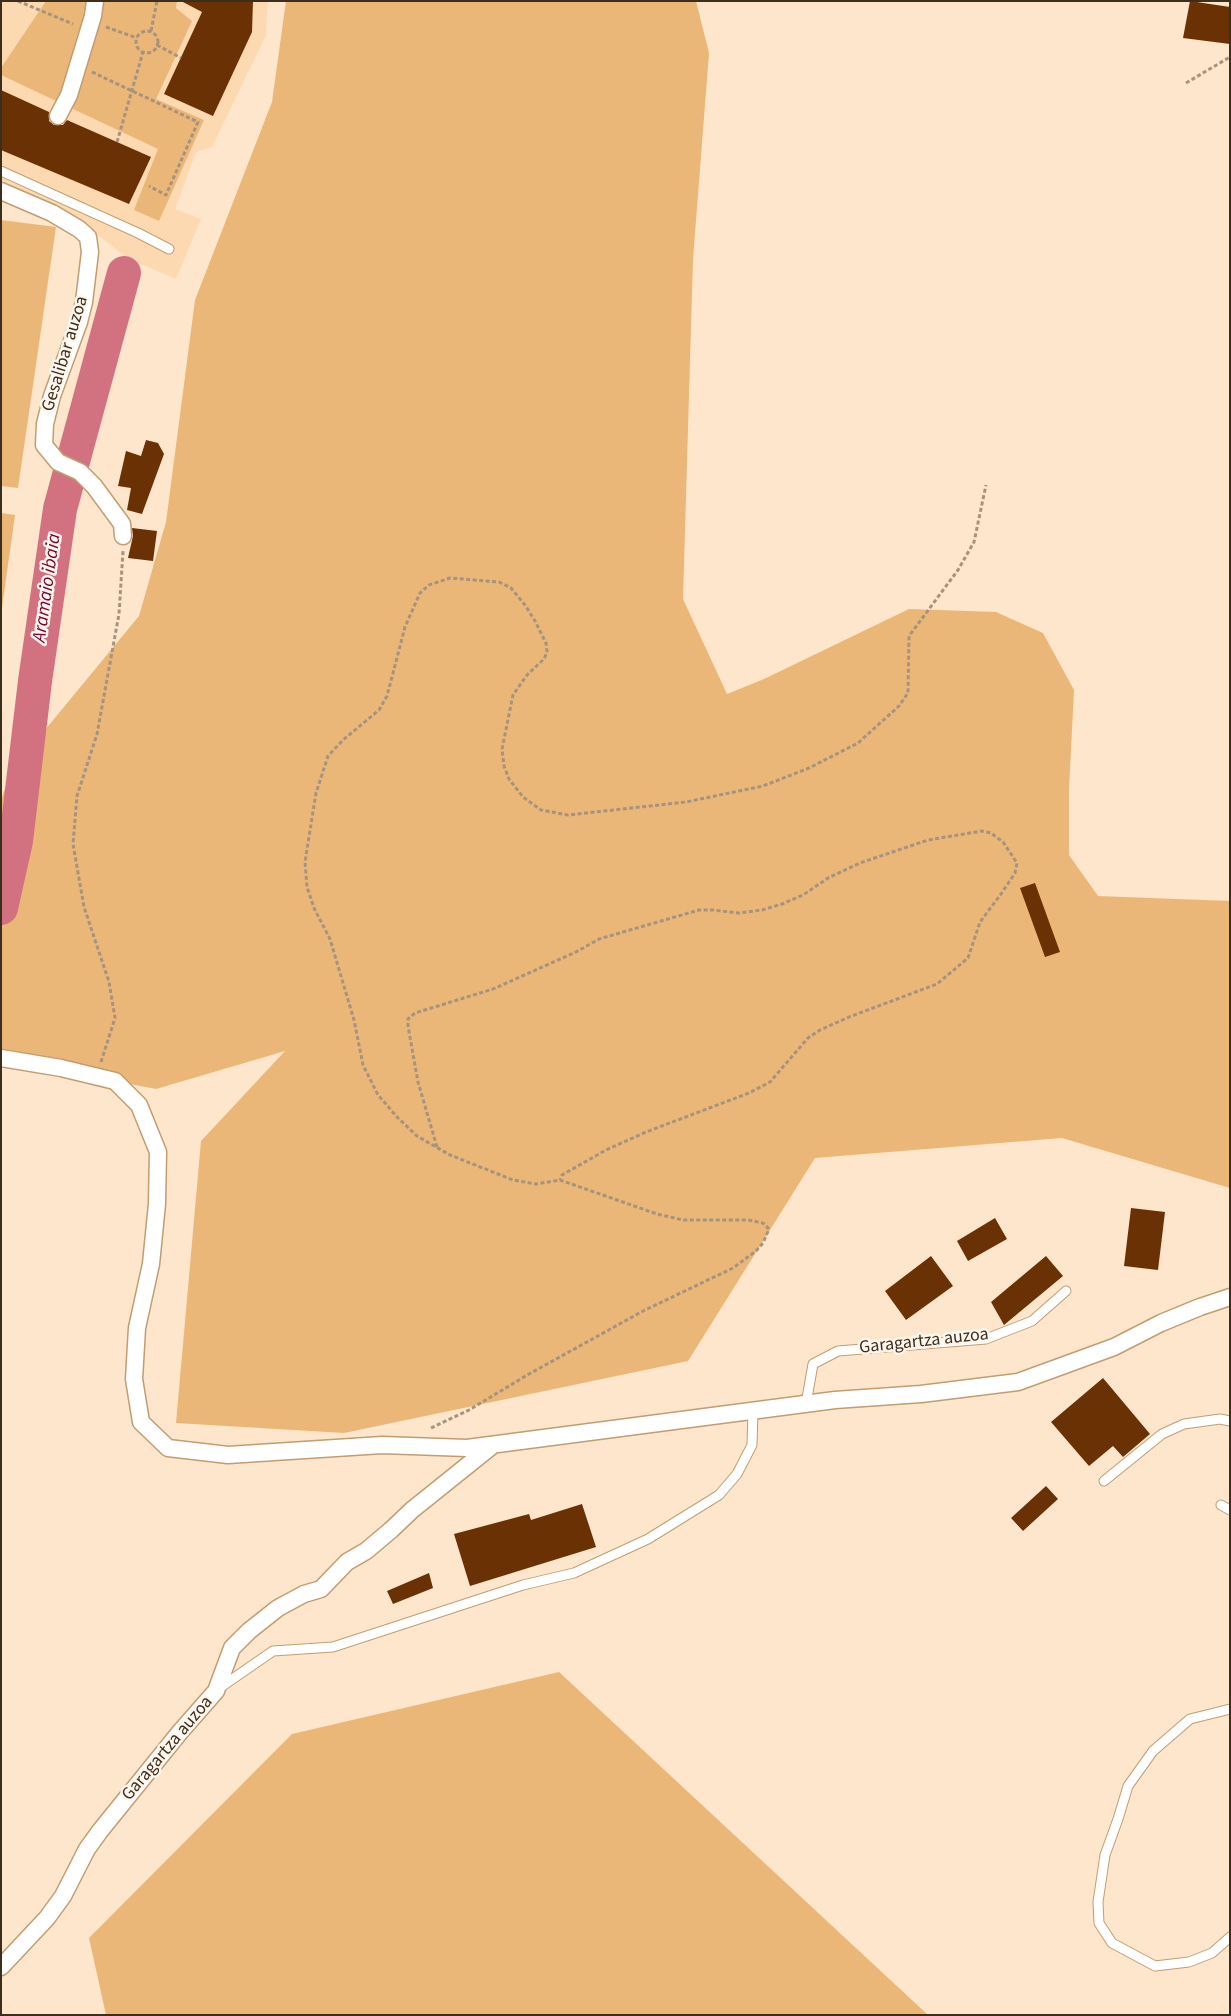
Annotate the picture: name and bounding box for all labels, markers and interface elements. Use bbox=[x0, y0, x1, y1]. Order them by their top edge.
street label: Gesalibar auzoa bbox=[38, 294, 94, 414]
water label: Aramaio ibaia bbox=[29, 532, 67, 644]
street label: Garagartza auzoa bbox=[858, 1324, 990, 1360]
street label: Garagartza auzoa bbox=[118, 1692, 218, 1806]

